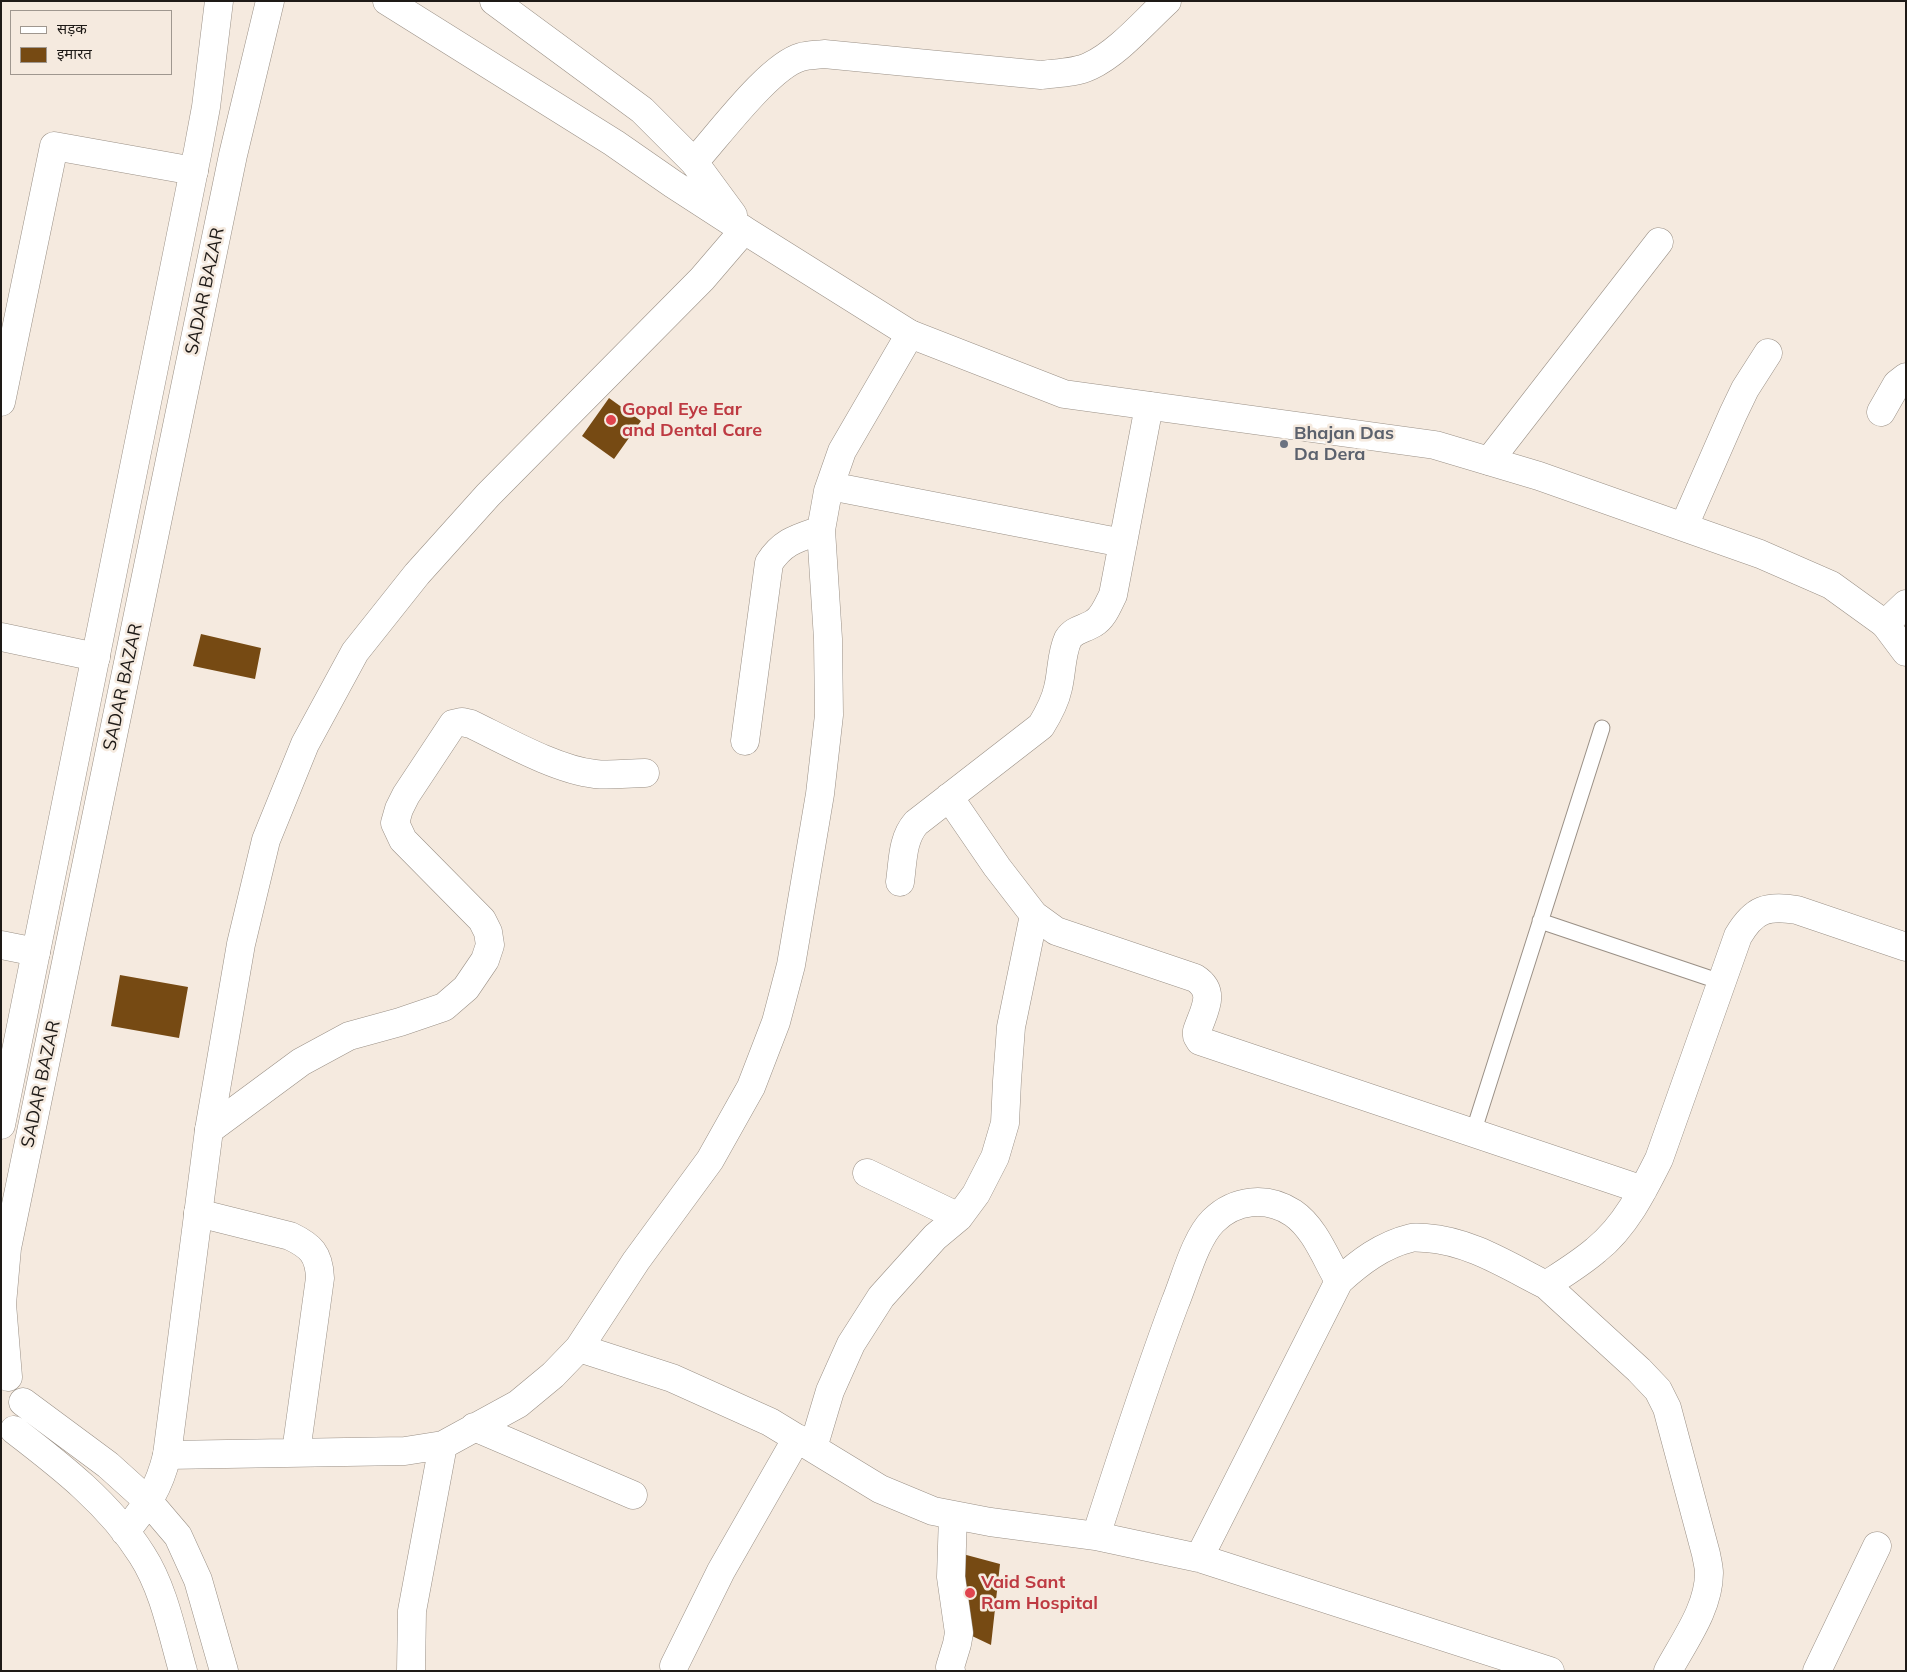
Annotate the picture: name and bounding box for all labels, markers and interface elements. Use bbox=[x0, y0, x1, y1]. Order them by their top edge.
legend bbox=[10, 10, 172, 75]
text: सड़क bbox=[57, 19, 87, 38]
text: इमारत bbox=[57, 44, 92, 63]
street label: SADAR BAZAR bbox=[181, 225, 229, 357]
place label: Gopal Eye Ear and Dental Care bbox=[622, 399, 762, 442]
marker: Gopal Eye Ear and Dental Care bbox=[604, 413, 618, 427]
place label: Bhajan Das Da Dera bbox=[1294, 423, 1394, 466]
marker: Bhajan Das Da Dera bbox=[1278, 438, 1290, 450]
street label: SADAR BAZAR bbox=[99, 621, 147, 753]
street label: SADAR BAZAR bbox=[17, 1018, 65, 1150]
place label: Vaid Sant Ram Hospital bbox=[981, 1572, 1098, 1615]
marker: Vaid Sant Ram Hospital bbox=[963, 1586, 977, 1600]

